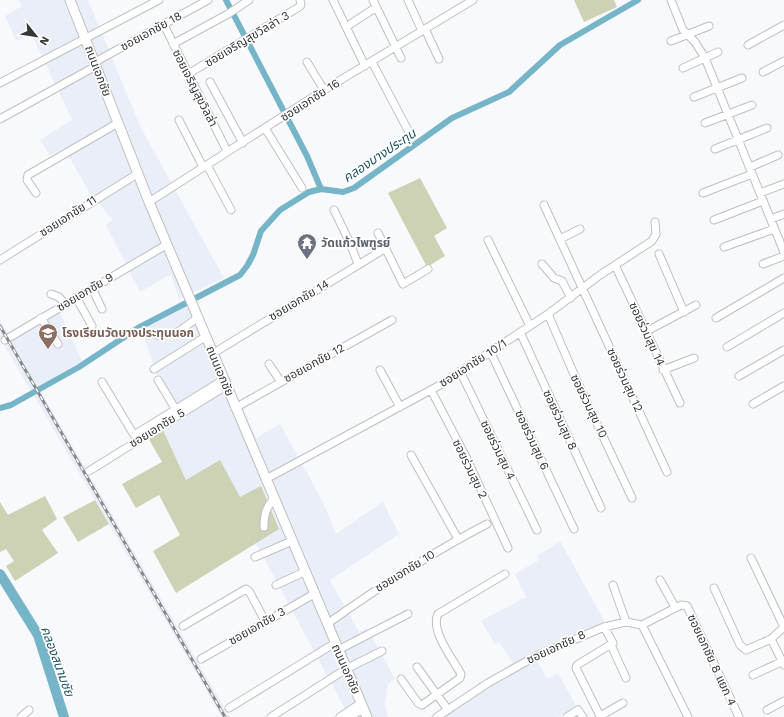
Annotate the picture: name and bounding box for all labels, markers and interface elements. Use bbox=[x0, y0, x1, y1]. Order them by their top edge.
street label: ซอยเอกชัย 18 bbox=[118, 8, 184, 54]
street label: ซอยเจริญสุขวิลล่า 3 bbox=[202, 8, 292, 70]
north arrow bbox=[16, 16, 56, 56]
text: N bbox=[37, 34, 52, 48]
street label: ถนนเอกชัย bbox=[82, 44, 114, 98]
street label: ซอยเจริญสุขวิลล่า bbox=[169, 47, 221, 129]
street label: ซอยเอกชัย 16 bbox=[278, 76, 342, 124]
water label: คลองบางประทุน bbox=[340, 125, 420, 186]
street label: ซอยเอกชัย 11 bbox=[37, 192, 99, 240]
temple icon: วัดแก้วไพฑูรย์ bbox=[296, 232, 318, 260]
place label: วัดแก้วไพฑูรย์ bbox=[321, 236, 390, 251]
street label: ซอยเอกชัย 9 bbox=[54, 270, 116, 314]
street label: ซอยเอกชัย 14 bbox=[266, 277, 332, 323]
street label: ซอยร่วมสุข 14 bbox=[626, 300, 668, 368]
school or university icon: โรงเรียนวัดบางประทุนนอก bbox=[37, 322, 59, 350]
place label: โรงเรียนวัดบางประทุนนอก bbox=[62, 326, 194, 340]
street label: ซอยเอกชัย 10/1 bbox=[437, 336, 509, 390]
street label: ซอยเอกชัย 12 bbox=[281, 341, 347, 385]
street label: ถนนเอกชัย bbox=[203, 344, 237, 398]
street label: ซอยร่วมสุข 12 bbox=[604, 346, 646, 414]
street label: ซอยร่วมสุข 10 bbox=[568, 372, 610, 440]
street label: ซอยร่วมสุข 8 bbox=[540, 388, 580, 452]
street label: ซอยเอกชัย 5 bbox=[127, 405, 187, 451]
street label: ซอยร่วมสุข 6 bbox=[512, 408, 552, 472]
street label: ซอยร่วมสุข 4 bbox=[478, 418, 518, 482]
street label: ซอยร่วมสุข 2 bbox=[450, 437, 490, 501]
street label: ซอยเอกชัย 10 bbox=[372, 547, 438, 595]
street label: ซอยเอกชัย 3 bbox=[226, 604, 288, 648]
street label: ซอยเอกชัย 8 แยก 4 bbox=[685, 612, 739, 708]
water label: คลองสนามชัย bbox=[38, 624, 78, 699]
street label: ซอยเอกชัย 8 bbox=[524, 627, 588, 667]
street label: ถนนเอกชัย bbox=[329, 642, 363, 696]

